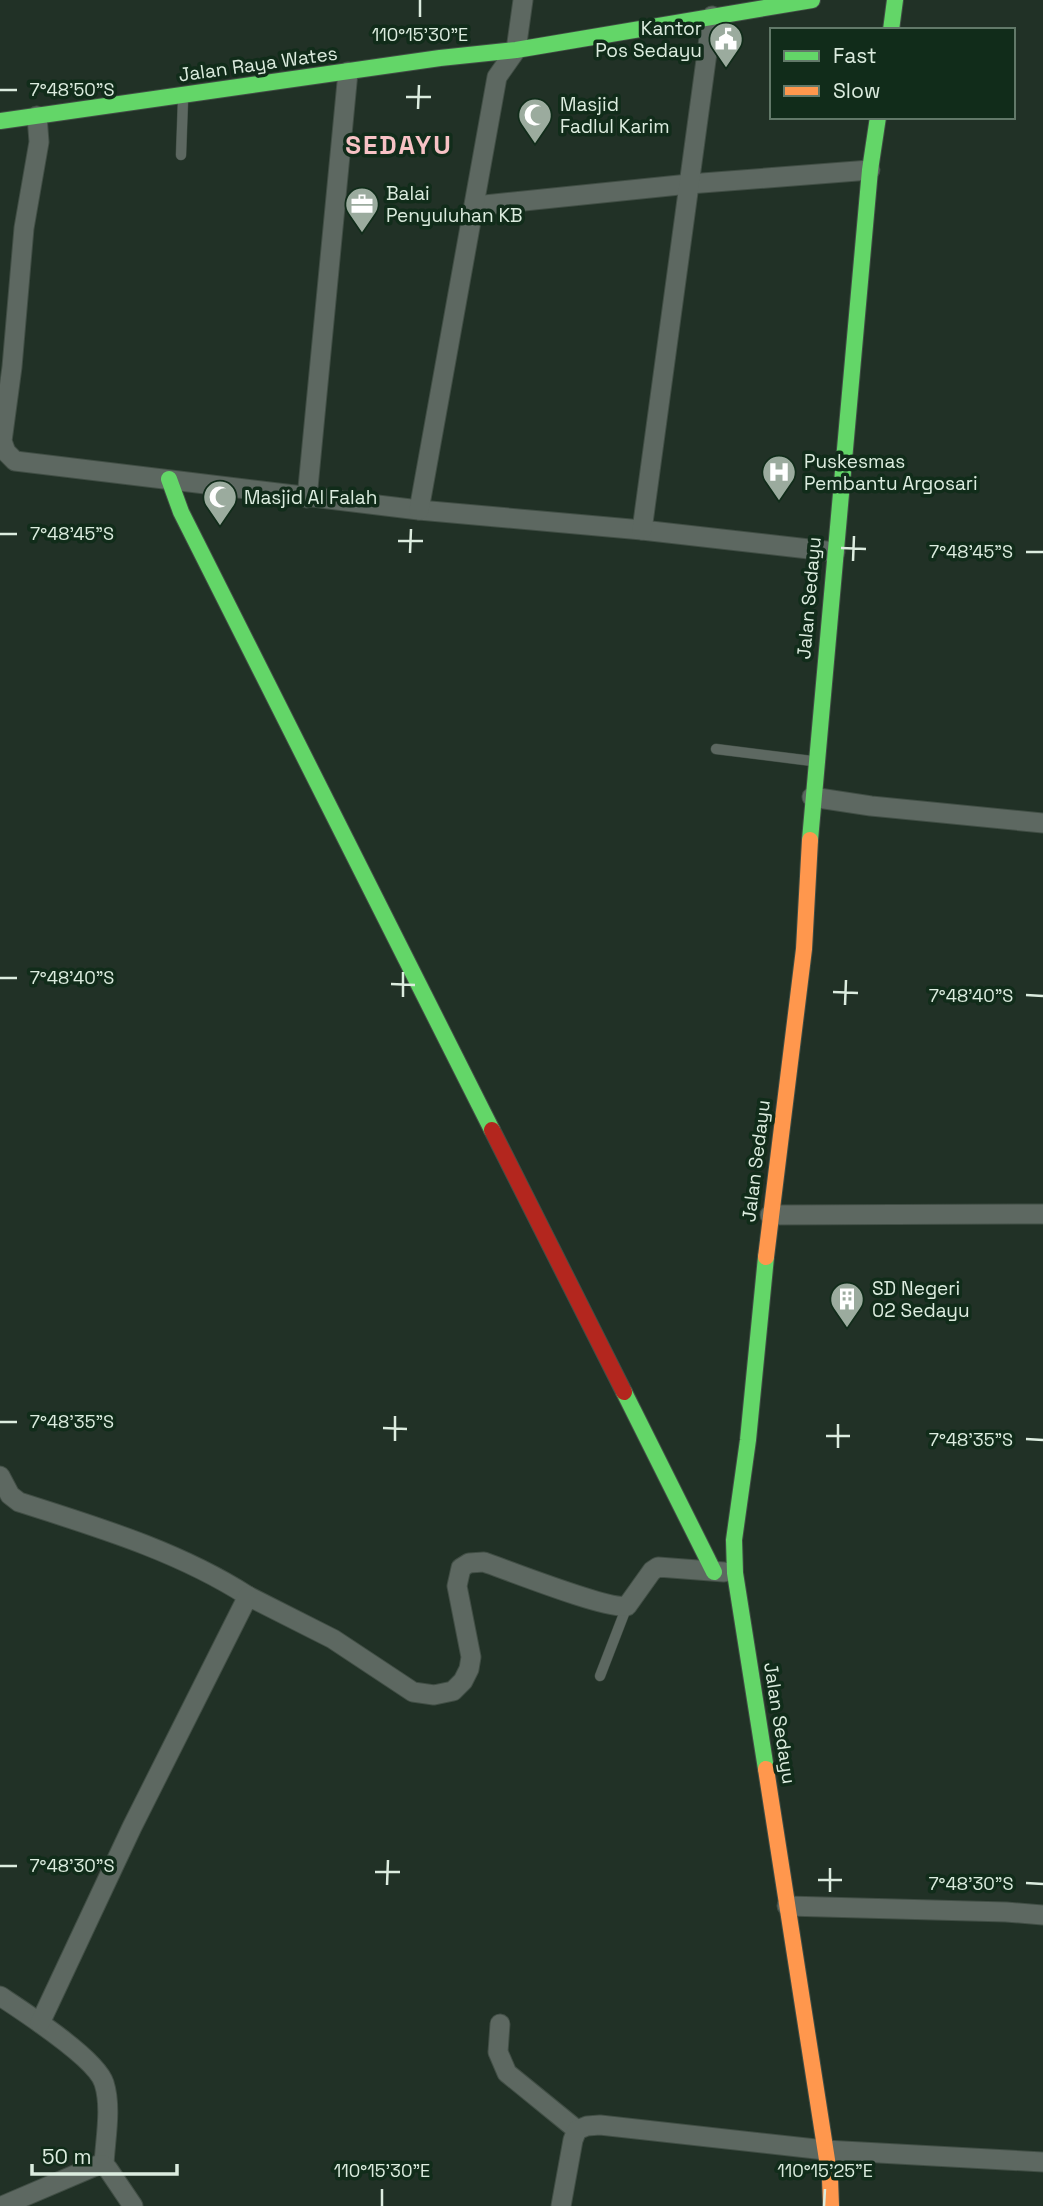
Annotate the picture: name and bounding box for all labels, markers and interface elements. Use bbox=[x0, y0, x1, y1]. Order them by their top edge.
place label: Kantor Pos Sedayu bbox=[595, 16, 702, 63]
public building icon: Kantor Pos Sedayu bbox=[707, 20, 745, 69]
text: 110°15'30"E bbox=[372, 23, 468, 46]
legend bbox=[770, 28, 1015, 119]
street label: Jalan Raya Wates bbox=[177, 40, 339, 88]
text: Fast bbox=[833, 42, 877, 69]
text: Slow bbox=[833, 77, 881, 104]
text: 7°48'50"S bbox=[30, 78, 115, 101]
place label: Masjid Fadlul Karim bbox=[560, 92, 670, 139]
mosque icon: Masjid Fadlul Karim bbox=[516, 96, 554, 145]
district label: SEDAYU bbox=[345, 128, 453, 162]
place label: Balai Penyuluhan KB bbox=[386, 181, 523, 228]
office icon: Balai Penyuluhan KB bbox=[343, 185, 381, 234]
place label: Puskesmas Pembantu Argosari bbox=[804, 449, 978, 496]
hospital icon: Puskesmas Pembantu Argosari bbox=[760, 453, 798, 502]
mosque icon: Masjid Al Falah bbox=[201, 478, 239, 527]
place label: Masjid Al Falah bbox=[244, 485, 377, 510]
text: 7°48'45"S bbox=[30, 522, 114, 545]
street label: Jalan Sedayu bbox=[791, 536, 827, 660]
text: 7°48'45"S bbox=[929, 540, 1013, 563]
text: 7°48'40"S bbox=[30, 966, 114, 989]
text: 7°48'40"S bbox=[929, 984, 1013, 1007]
street label: Jalan Sedayu bbox=[736, 1098, 776, 1224]
place label: SD Negeri 02 Sedayu bbox=[872, 1276, 970, 1323]
building icon: SD Negeri 02 Sedayu bbox=[828, 1280, 866, 1329]
text: 7°48'35"S bbox=[30, 1410, 114, 1433]
text: 7°48'35"S bbox=[929, 1428, 1013, 1451]
street label: Jalan Sedayu bbox=[758, 1660, 802, 1786]
text: 7°48'30"S bbox=[29, 1854, 115, 1877]
text: 7°48'30"S bbox=[928, 1872, 1014, 1895]
scale bar bbox=[32, 2132, 177, 2176]
text: 50 m bbox=[42, 2143, 92, 2170]
text: 110°15'30"E bbox=[334, 2159, 430, 2182]
text: 110°15'25"E bbox=[777, 2159, 873, 2182]

